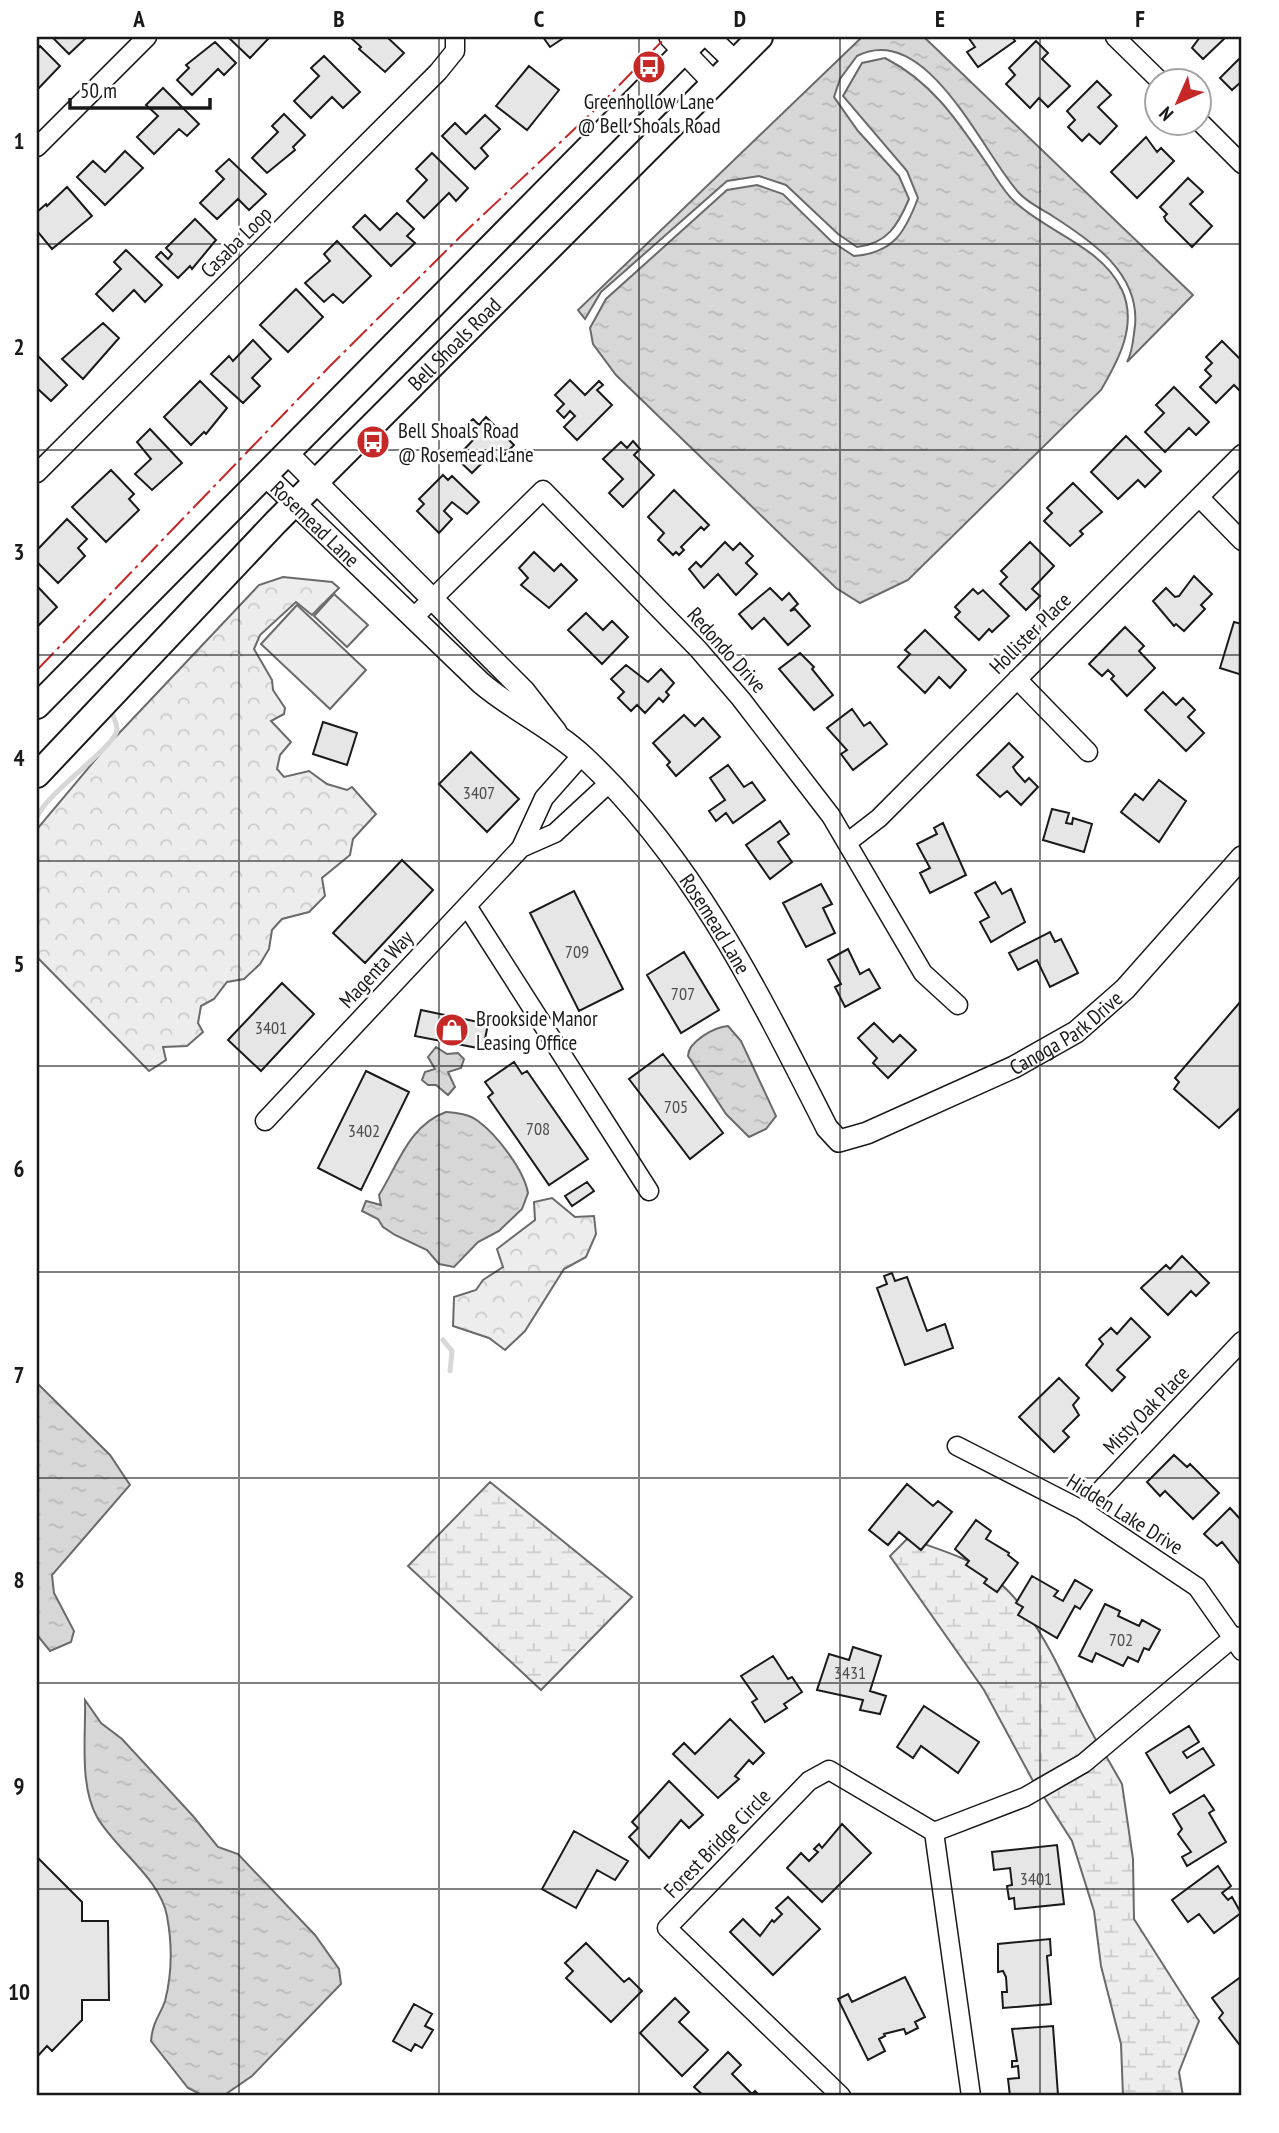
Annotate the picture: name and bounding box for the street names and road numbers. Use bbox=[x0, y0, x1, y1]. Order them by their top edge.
street label: Casaba Loop bbox=[195, 201, 277, 283]
street label: Bell Shoals Road bbox=[402, 291, 506, 396]
street label: Rosemead Lane bbox=[265, 475, 366, 573]
street label: Hollister Place bbox=[983, 586, 1077, 680]
street label: Redondo Drive bbox=[681, 602, 773, 698]
street label: Rosemead Lane bbox=[674, 868, 757, 979]
street label: Magenta Way bbox=[333, 924, 419, 1014]
street label: Canoga Park Drive bbox=[1004, 984, 1128, 1080]
street label: Misty Oak Place bbox=[1097, 1360, 1195, 1460]
street label: Hidden Lake Drive bbox=[1062, 1467, 1188, 1561]
street label: Forest Bridge Circle bbox=[658, 1783, 776, 1903]

